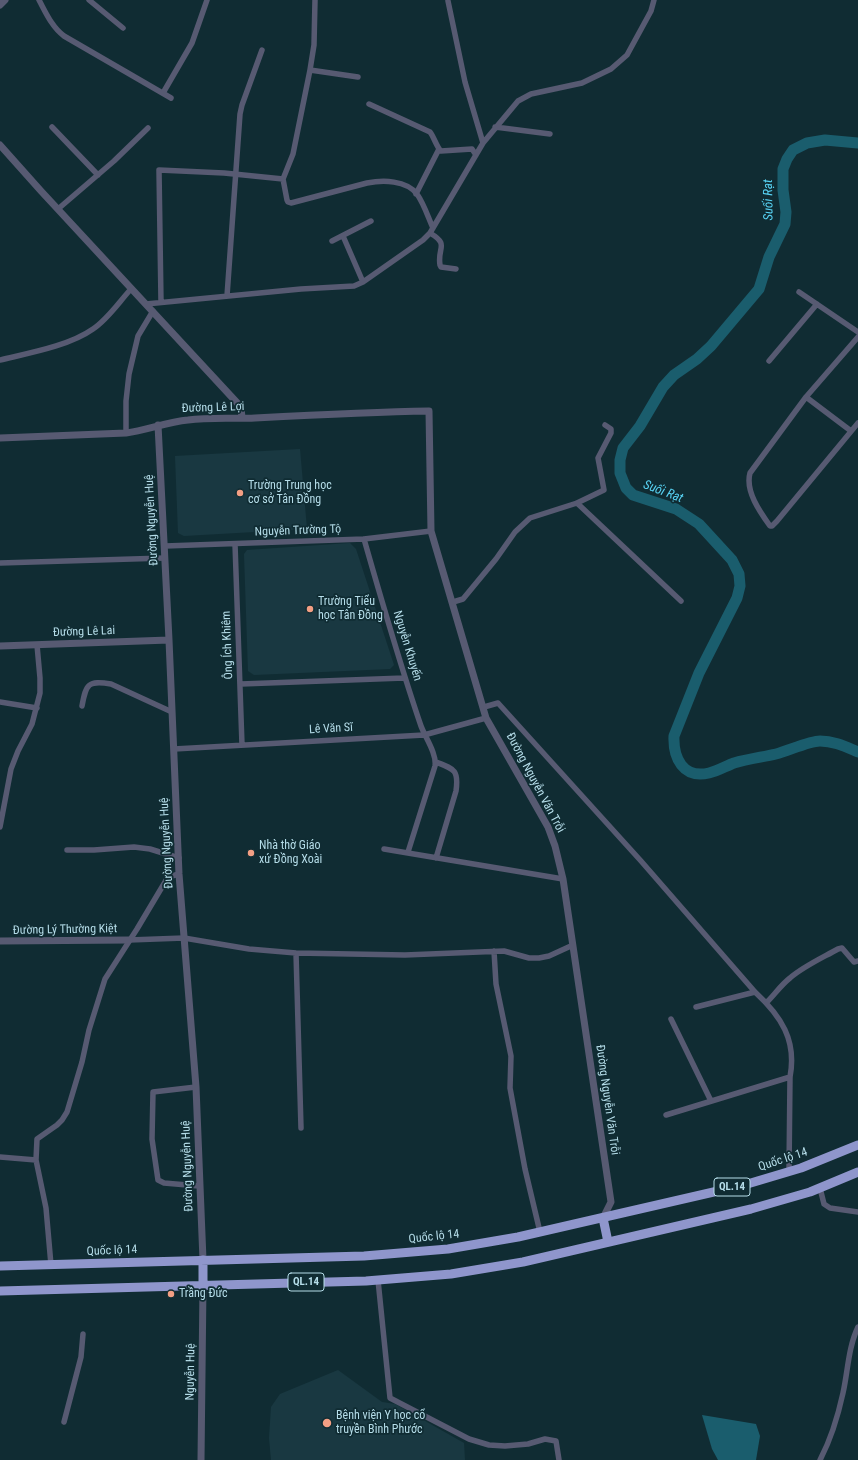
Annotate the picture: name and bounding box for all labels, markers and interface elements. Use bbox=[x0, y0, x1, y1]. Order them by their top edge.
water label: Suối Rạt bbox=[761, 179, 777, 221]
street label: Đường Lê Lợi bbox=[181, 400, 245, 416]
street label: Đường Nguyễn Huệ bbox=[142, 474, 162, 566]
water label: Suối Rạt bbox=[641, 477, 685, 507]
place label: Trường Trung học cơ sở Tân Đồng bbox=[248, 479, 332, 507]
marker: Trường Trung học cơ sở Tân Đồng bbox=[235, 488, 245, 498]
street label: Nguyễn Trường Tộ bbox=[255, 522, 341, 540]
place label: Trường Tiểu học Tân Đồng bbox=[318, 595, 383, 623]
marker: Trường Tiểu học Tân Đồng bbox=[305, 604, 315, 614]
street label: Nguyễn Khuyến bbox=[389, 609, 425, 683]
street label: Ông Ích Khiêm bbox=[220, 610, 236, 680]
street label: Đường Lê Lai bbox=[53, 624, 115, 640]
street label: Lê Văn Sĩ bbox=[309, 721, 353, 737]
street label: Đường Nguyễn Văn Trỗi bbox=[503, 730, 567, 836]
street label: Đường Nguyễn Huệ bbox=[157, 797, 177, 889]
place label: Nhà thờ Giáo xứ Đồng Xoài bbox=[259, 839, 322, 867]
marker: Nhà thờ Giáo xứ Đồng Xoài bbox=[246, 848, 256, 858]
street label: Đường Lý Thường Kiệt bbox=[13, 922, 117, 938]
street label: Đường Nguyễn Văn Trỗi bbox=[592, 1044, 622, 1156]
street label: Đường Nguyễn Huệ bbox=[179, 1120, 197, 1212]
street label: Quốc lộ 14 bbox=[757, 1145, 809, 1175]
road number: QL.14 bbox=[714, 1178, 750, 1196]
street label: Quốc lộ 14 bbox=[408, 1227, 460, 1247]
street label: Quốc lộ 14 bbox=[86, 1243, 138, 1259]
road number: QL.14 bbox=[288, 1273, 324, 1291]
place label: Trầng Đức bbox=[179, 1287, 228, 1301]
marker: Trầng Đức bbox=[166, 1289, 176, 1299]
street label: Nguyễn Huệ bbox=[183, 1343, 199, 1401]
place label: Bệnh viện Y học cổ truyền Bình Phước bbox=[336, 1409, 425, 1437]
marker: Bệnh viện Y học cổ truyền Bình Phước bbox=[321, 1417, 333, 1429]

